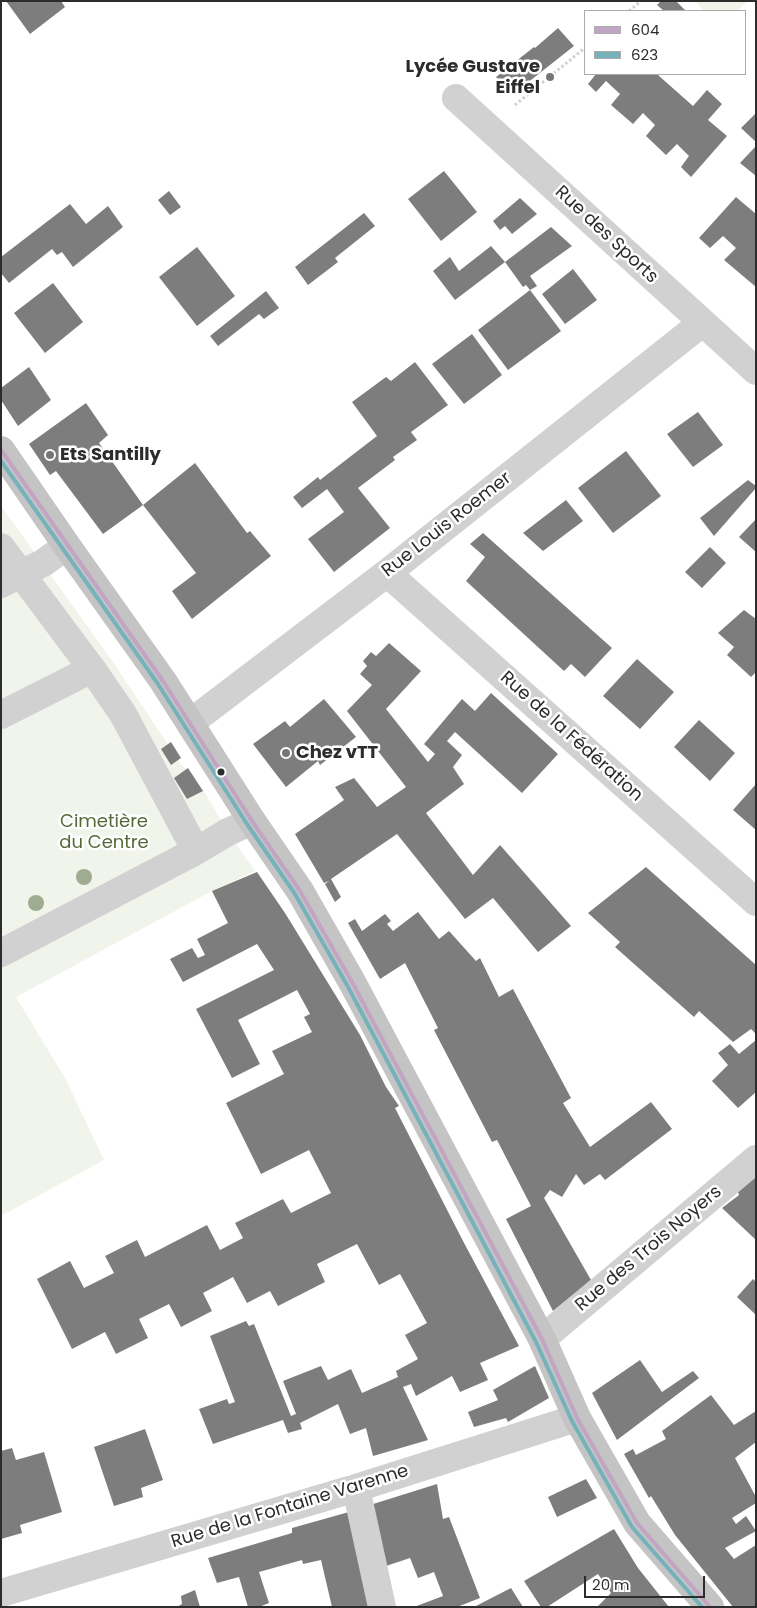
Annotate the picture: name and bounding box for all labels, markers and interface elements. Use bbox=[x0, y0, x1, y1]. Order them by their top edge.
legend bbox=[584, 10, 747, 75]
text: 604 bbox=[631, 19, 659, 40]
text: 623 bbox=[631, 44, 658, 65]
place label: Lycée Gustave Eiffel bbox=[405, 56, 540, 98]
marker: Lycée Gustave Eiffel bbox=[544, 71, 556, 83]
street label: Rue des Sports bbox=[550, 182, 662, 288]
place label: Ets Santilly bbox=[60, 444, 161, 466]
marker: Ets Santilly bbox=[44, 449, 56, 461]
street label: Rue Louis Roemer bbox=[378, 468, 516, 582]
street label: Rue de la Fédération bbox=[495, 667, 647, 807]
place label: Chez vTT bbox=[296, 742, 378, 764]
marker: Chez vTT bbox=[280, 747, 292, 759]
unlabelled marker bbox=[216, 767, 226, 777]
park label: Cimetière du Centre bbox=[59, 811, 149, 854]
street label: Rue des Trois Noyers bbox=[572, 1182, 726, 1316]
street label: Rue de la Fontaine Varenne bbox=[169, 1461, 411, 1553]
scale bar bbox=[587, 1566, 708, 1598]
text: 20 m bbox=[592, 1574, 630, 1595]

